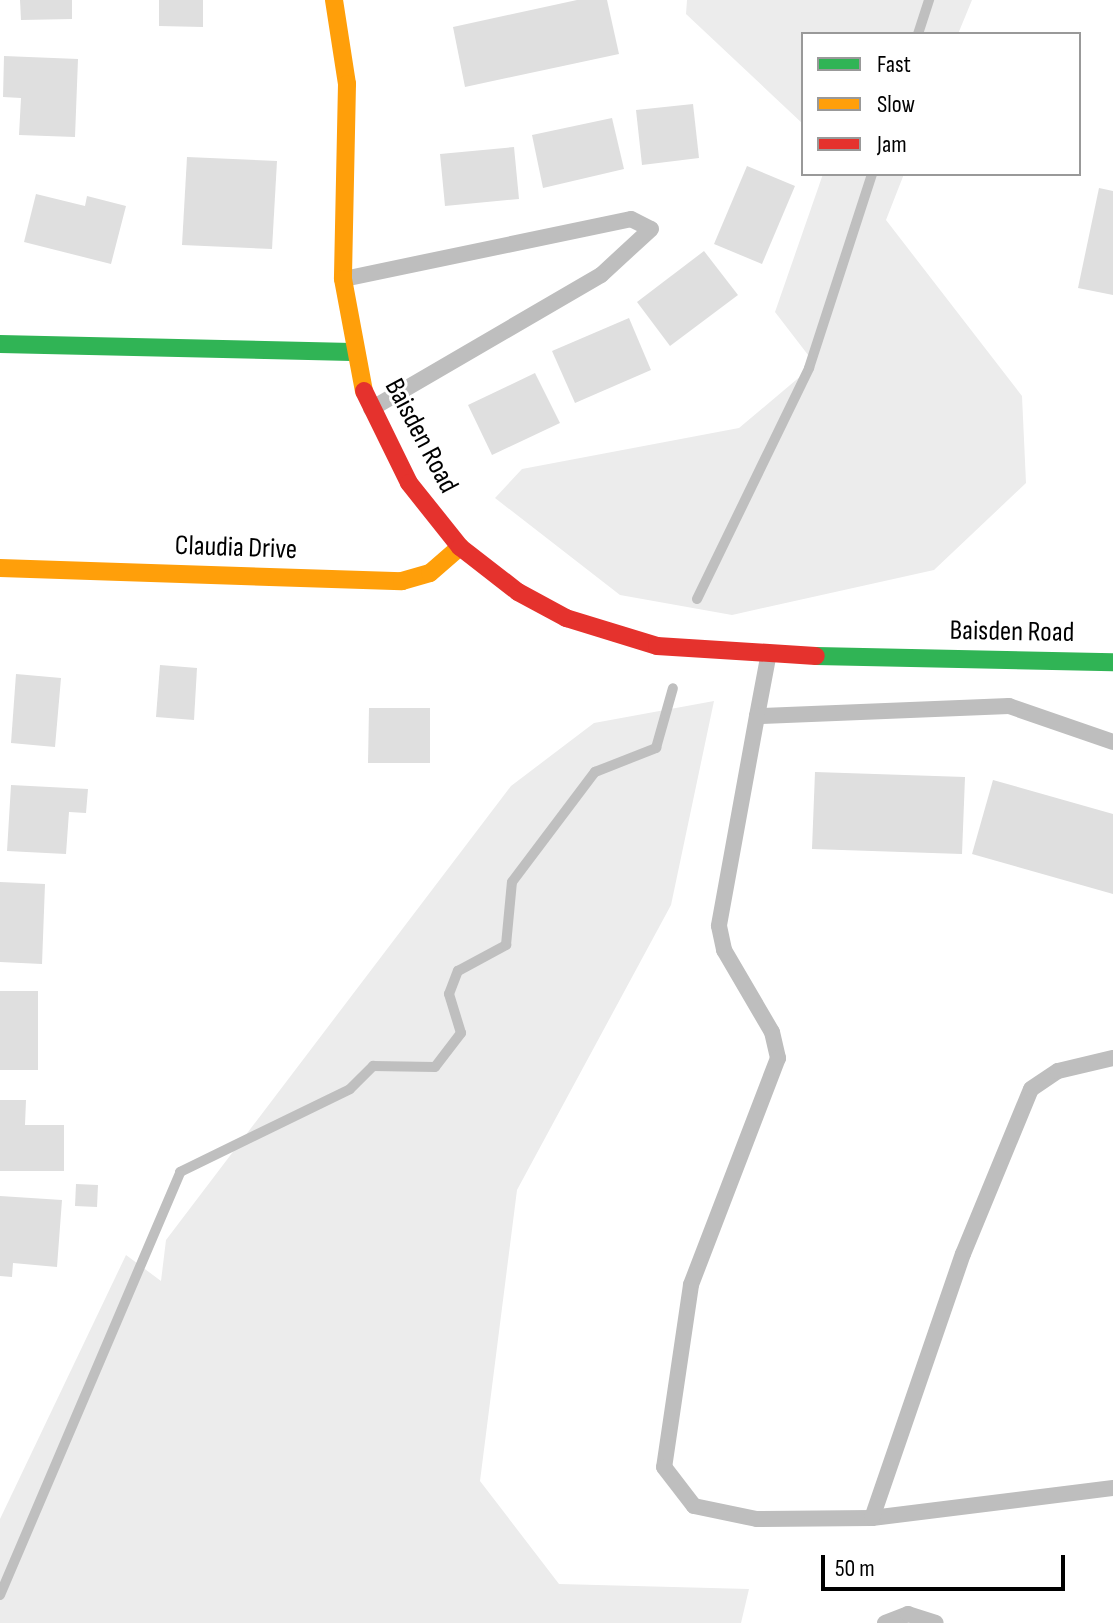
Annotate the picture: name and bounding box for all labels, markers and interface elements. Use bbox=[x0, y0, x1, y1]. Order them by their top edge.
legend bbox=[801, 32, 1081, 176]
text: Fast bbox=[877, 50, 911, 79]
text: Slow bbox=[877, 90, 915, 119]
text: Jam bbox=[877, 130, 907, 159]
street label: Baisden Road bbox=[377, 373, 465, 499]
street label: Claudia Drive bbox=[174, 529, 298, 567]
street label: Baisden Road bbox=[949, 614, 1075, 650]
scale bar bbox=[825, 1539, 1069, 1589]
text: 50 m bbox=[835, 1554, 875, 1583]

